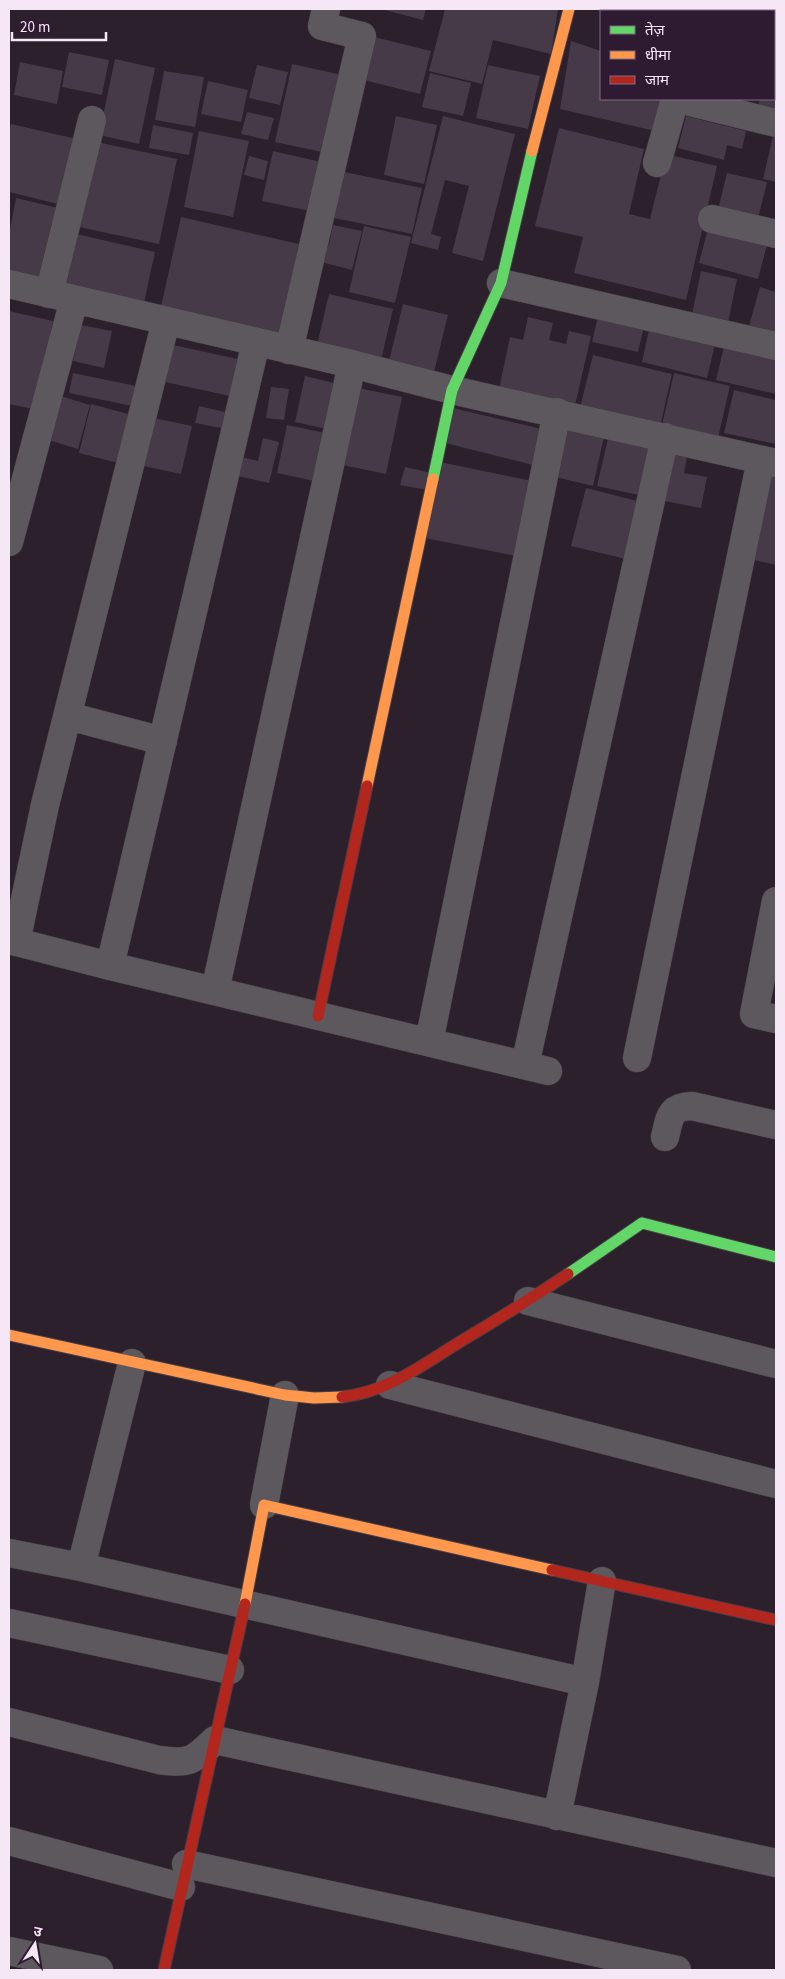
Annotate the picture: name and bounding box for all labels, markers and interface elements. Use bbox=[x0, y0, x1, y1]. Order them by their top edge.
scale bar bbox=[12, 10, 106, 42]
legend bbox=[600, 10, 775, 100]
text: 20 m bbox=[20, 17, 50, 38]
text: तेज़ bbox=[645, 20, 666, 41]
text: धीमा bbox=[645, 45, 672, 66]
text: जाम bbox=[645, 70, 670, 91]
north arrow bbox=[10, 1919, 60, 1969]
text: उ bbox=[31, 1922, 44, 1943]

